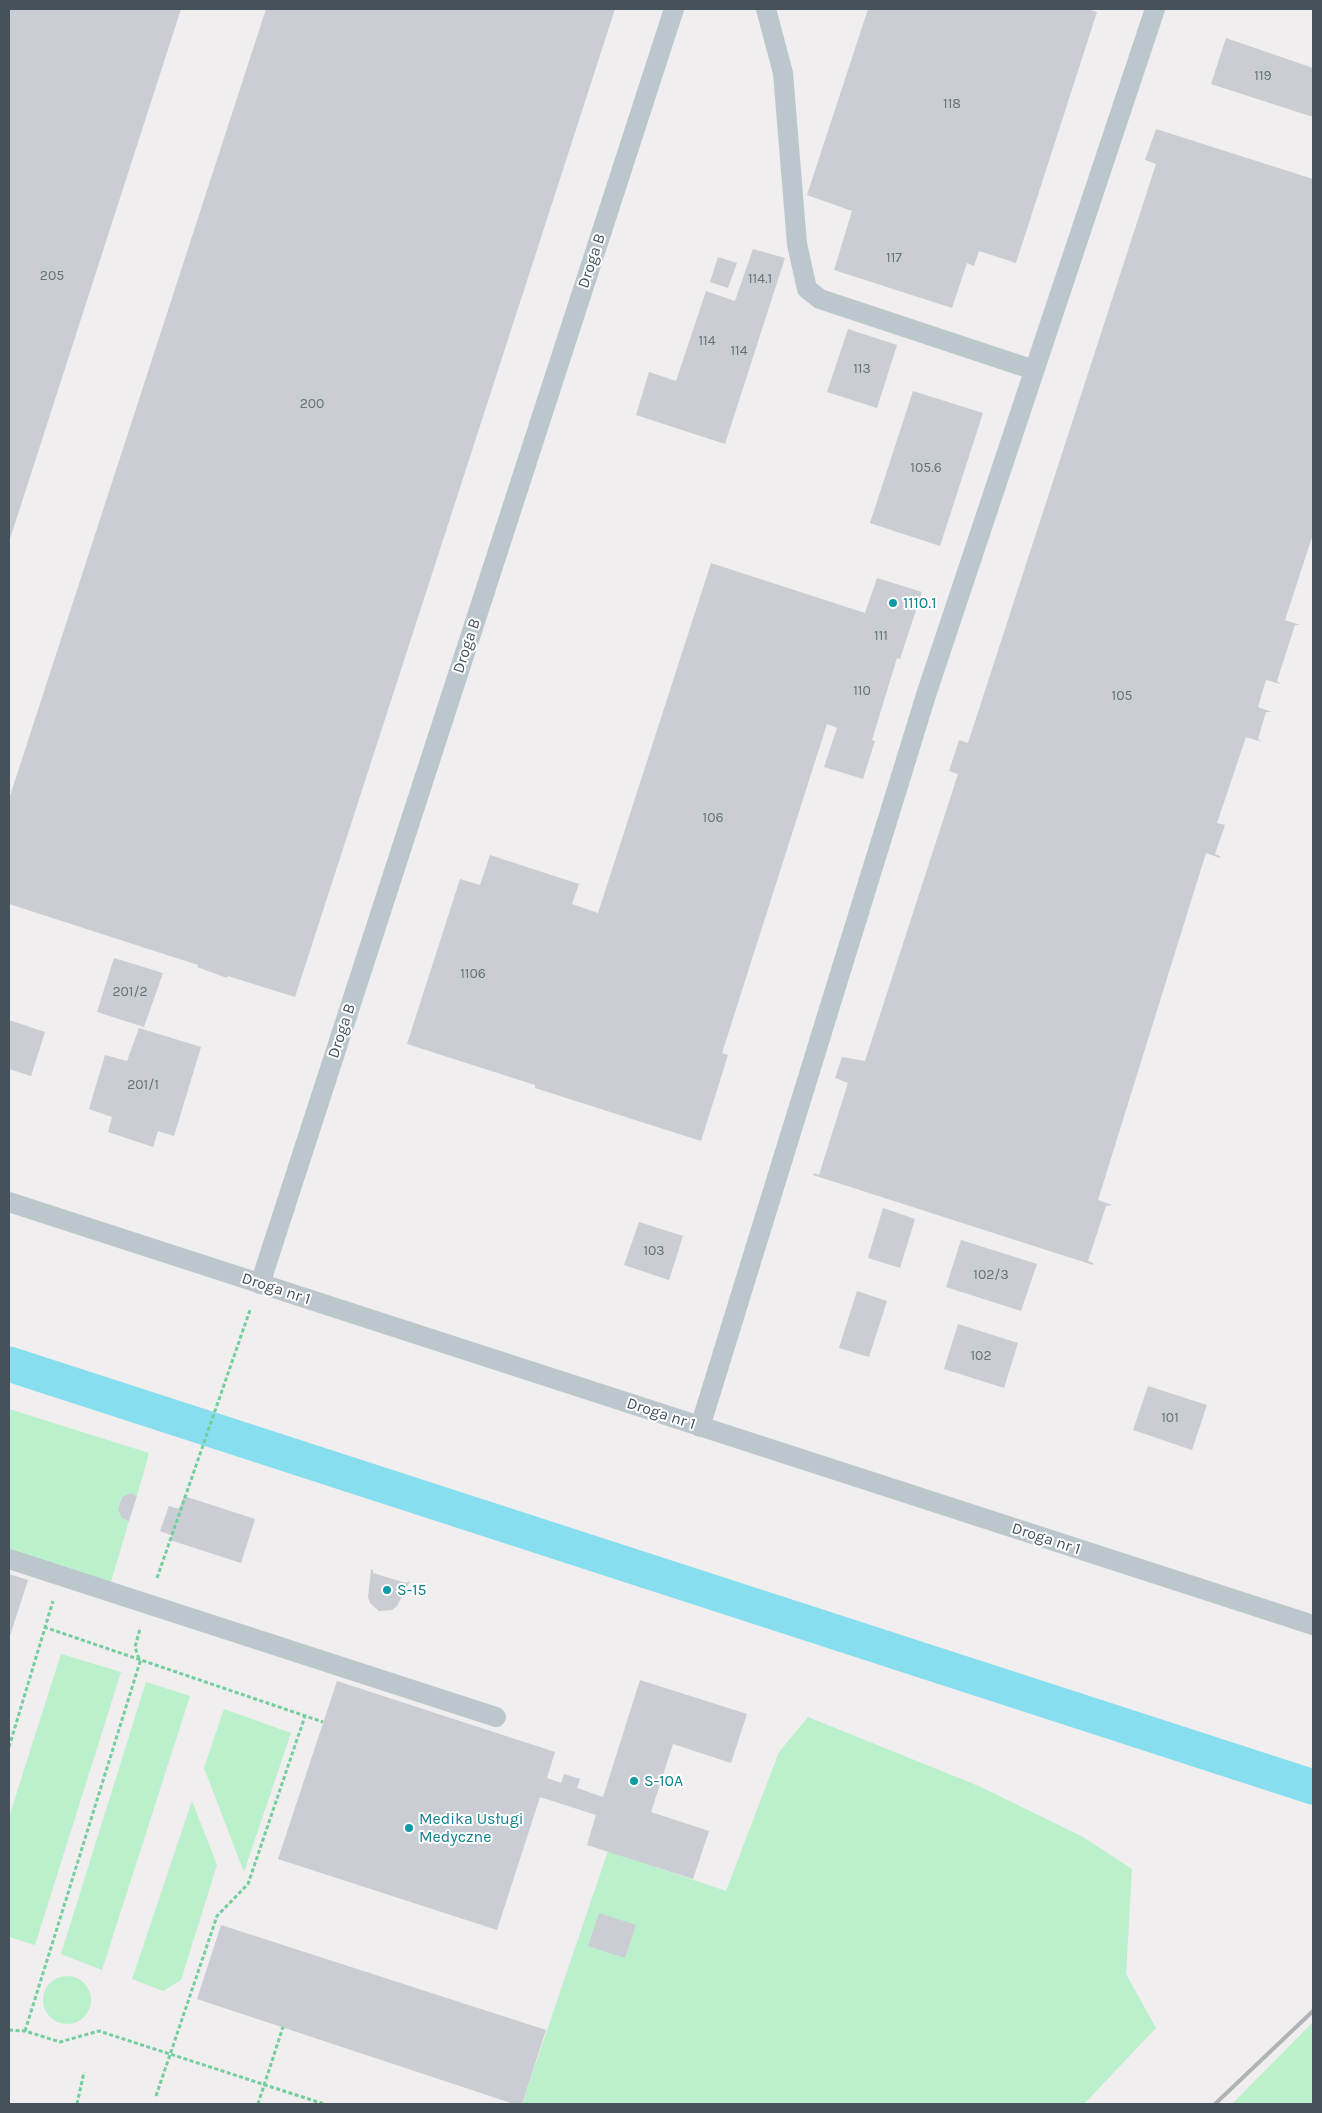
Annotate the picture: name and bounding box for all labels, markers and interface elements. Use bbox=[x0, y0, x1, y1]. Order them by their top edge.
house number: 119 bbox=[1254, 68, 1272, 84]
house number: 118 bbox=[943, 96, 961, 112]
street label: Droga B bbox=[574, 231, 610, 291]
house number: 117 bbox=[886, 250, 902, 266]
house number: 205 bbox=[40, 268, 64, 284]
house number: 114.1 bbox=[748, 271, 772, 287]
house number: 114 bbox=[698, 333, 716, 349]
house number: 114 bbox=[730, 343, 748, 359]
house number: 113 bbox=[853, 361, 871, 377]
house number: 200 bbox=[300, 396, 324, 412]
house number: 105.6 bbox=[910, 460, 942, 476]
place label: 1110.1 bbox=[903, 593, 937, 613]
marker: 1110.1 bbox=[887, 597, 899, 609]
street label: Droga B bbox=[449, 616, 485, 676]
house number: 111 bbox=[874, 628, 888, 644]
house number: 110 bbox=[853, 683, 871, 699]
house number: 105 bbox=[1112, 688, 1132, 704]
house number: 106 bbox=[703, 810, 723, 826]
house number: 1106 bbox=[460, 966, 486, 982]
house number: 201/2 bbox=[112, 984, 148, 1000]
street label: Droga B bbox=[324, 1001, 360, 1061]
house number: 201/1 bbox=[127, 1077, 159, 1093]
house number: 103 bbox=[643, 1243, 665, 1259]
house number: 102/3 bbox=[973, 1267, 1009, 1283]
street label: Droga nr 1 bbox=[239, 1269, 313, 1309]
house number: 102 bbox=[970, 1348, 992, 1364]
street label: Droga nr 1 bbox=[624, 1394, 698, 1434]
house number: 101 bbox=[1161, 1410, 1179, 1426]
street label: Droga nr 1 bbox=[1009, 1519, 1083, 1559]
place label: S-15 bbox=[397, 1580, 427, 1600]
marker: S-15 bbox=[381, 1584, 393, 1596]
place label: S-10A bbox=[644, 1771, 683, 1791]
marker: S-10A bbox=[628, 1775, 640, 1787]
place label: Medika Usługi Medyczne bbox=[419, 1809, 523, 1847]
marker: Medika Usługi Medyczne bbox=[403, 1822, 415, 1834]

